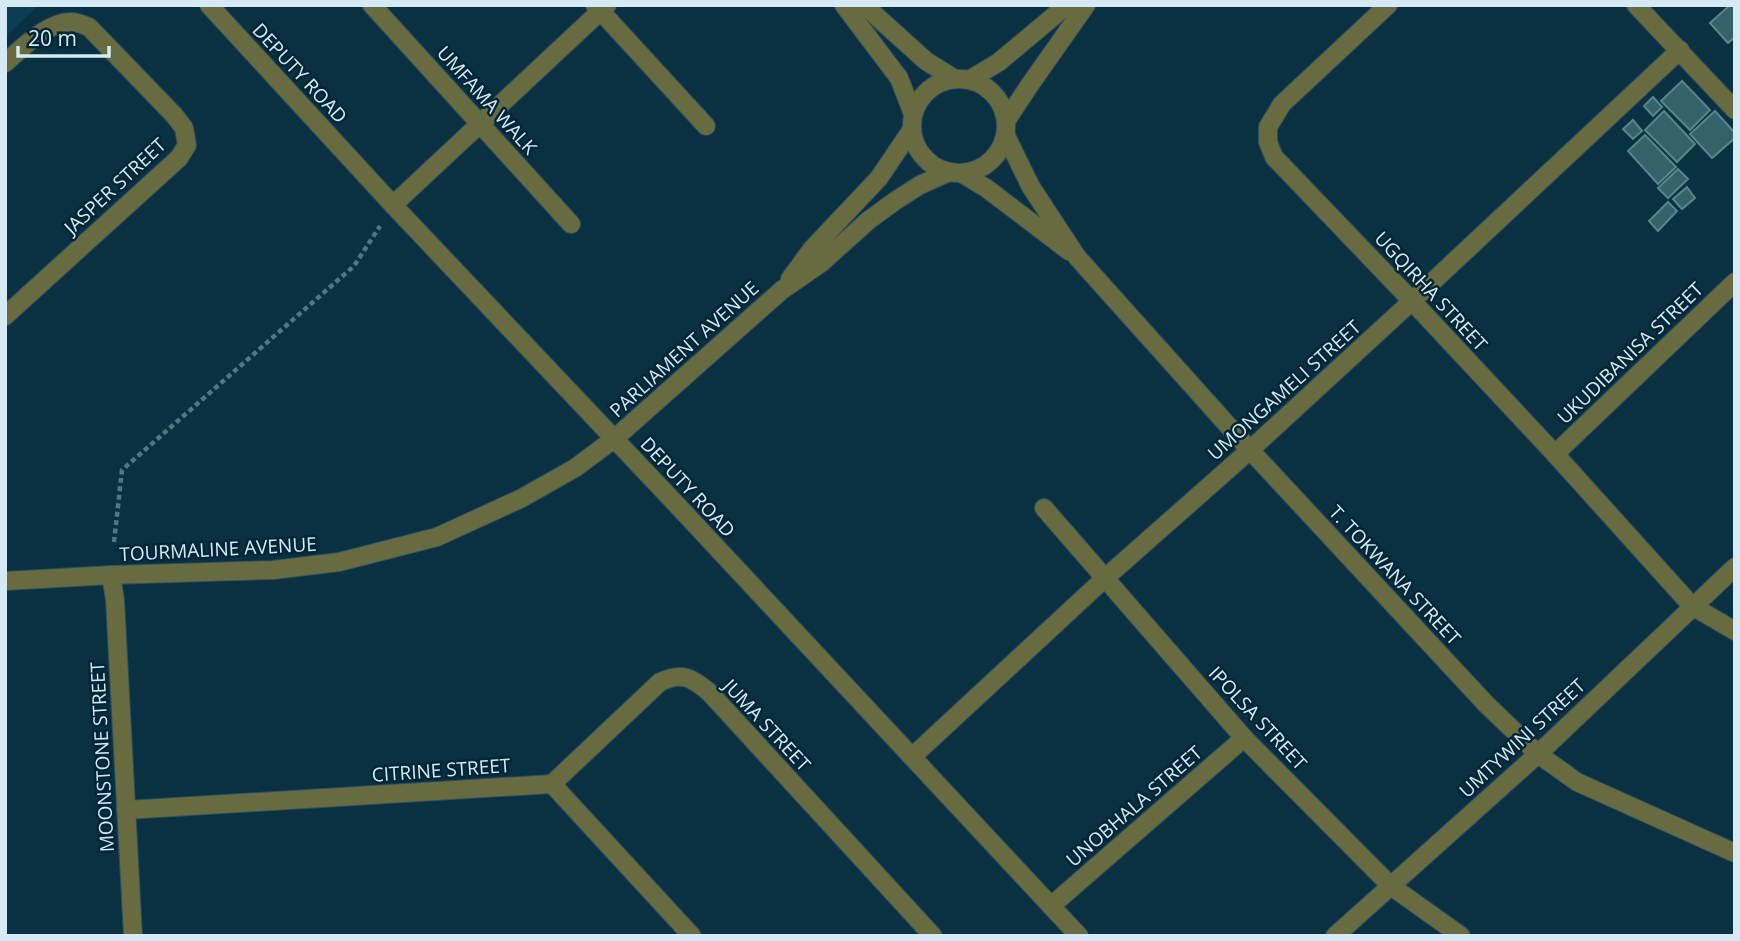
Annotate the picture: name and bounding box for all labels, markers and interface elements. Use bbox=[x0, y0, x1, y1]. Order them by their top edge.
scale bar bbox=[18, 14, 108, 58]
street label: DEPUTY ROAD bbox=[247, 17, 353, 129]
text: 20 m bbox=[28, 24, 77, 52]
street label: UMFAMA WALK bbox=[431, 40, 543, 160]
street label: JASPER STREET bbox=[57, 132, 172, 241]
street label: UGQIRHA STREET bbox=[1369, 226, 1494, 357]
street label: PARLIAMENT AVENUE bbox=[604, 275, 764, 423]
street label: UKUDIBANISA STREET bbox=[1551, 276, 1709, 430]
street label: UMONGAMELI STREET bbox=[1202, 314, 1367, 466]
street label: DEPUTY ROAD bbox=[635, 431, 741, 543]
street label: T. TOKWANA STREET bbox=[1323, 499, 1467, 651]
street label: TOURMALINE AVENUE bbox=[119, 531, 317, 567]
street label: IPOLSA STREET bbox=[1203, 660, 1313, 776]
street label: MOONSTONE STREET bbox=[84, 661, 120, 853]
street label: JUMA STREET bbox=[716, 672, 817, 777]
street label: UMTYWINI STREET bbox=[1453, 672, 1591, 803]
street label: UNOBHALA STREET bbox=[1060, 739, 1208, 872]
street label: CITRINE STREET bbox=[371, 752, 512, 788]

